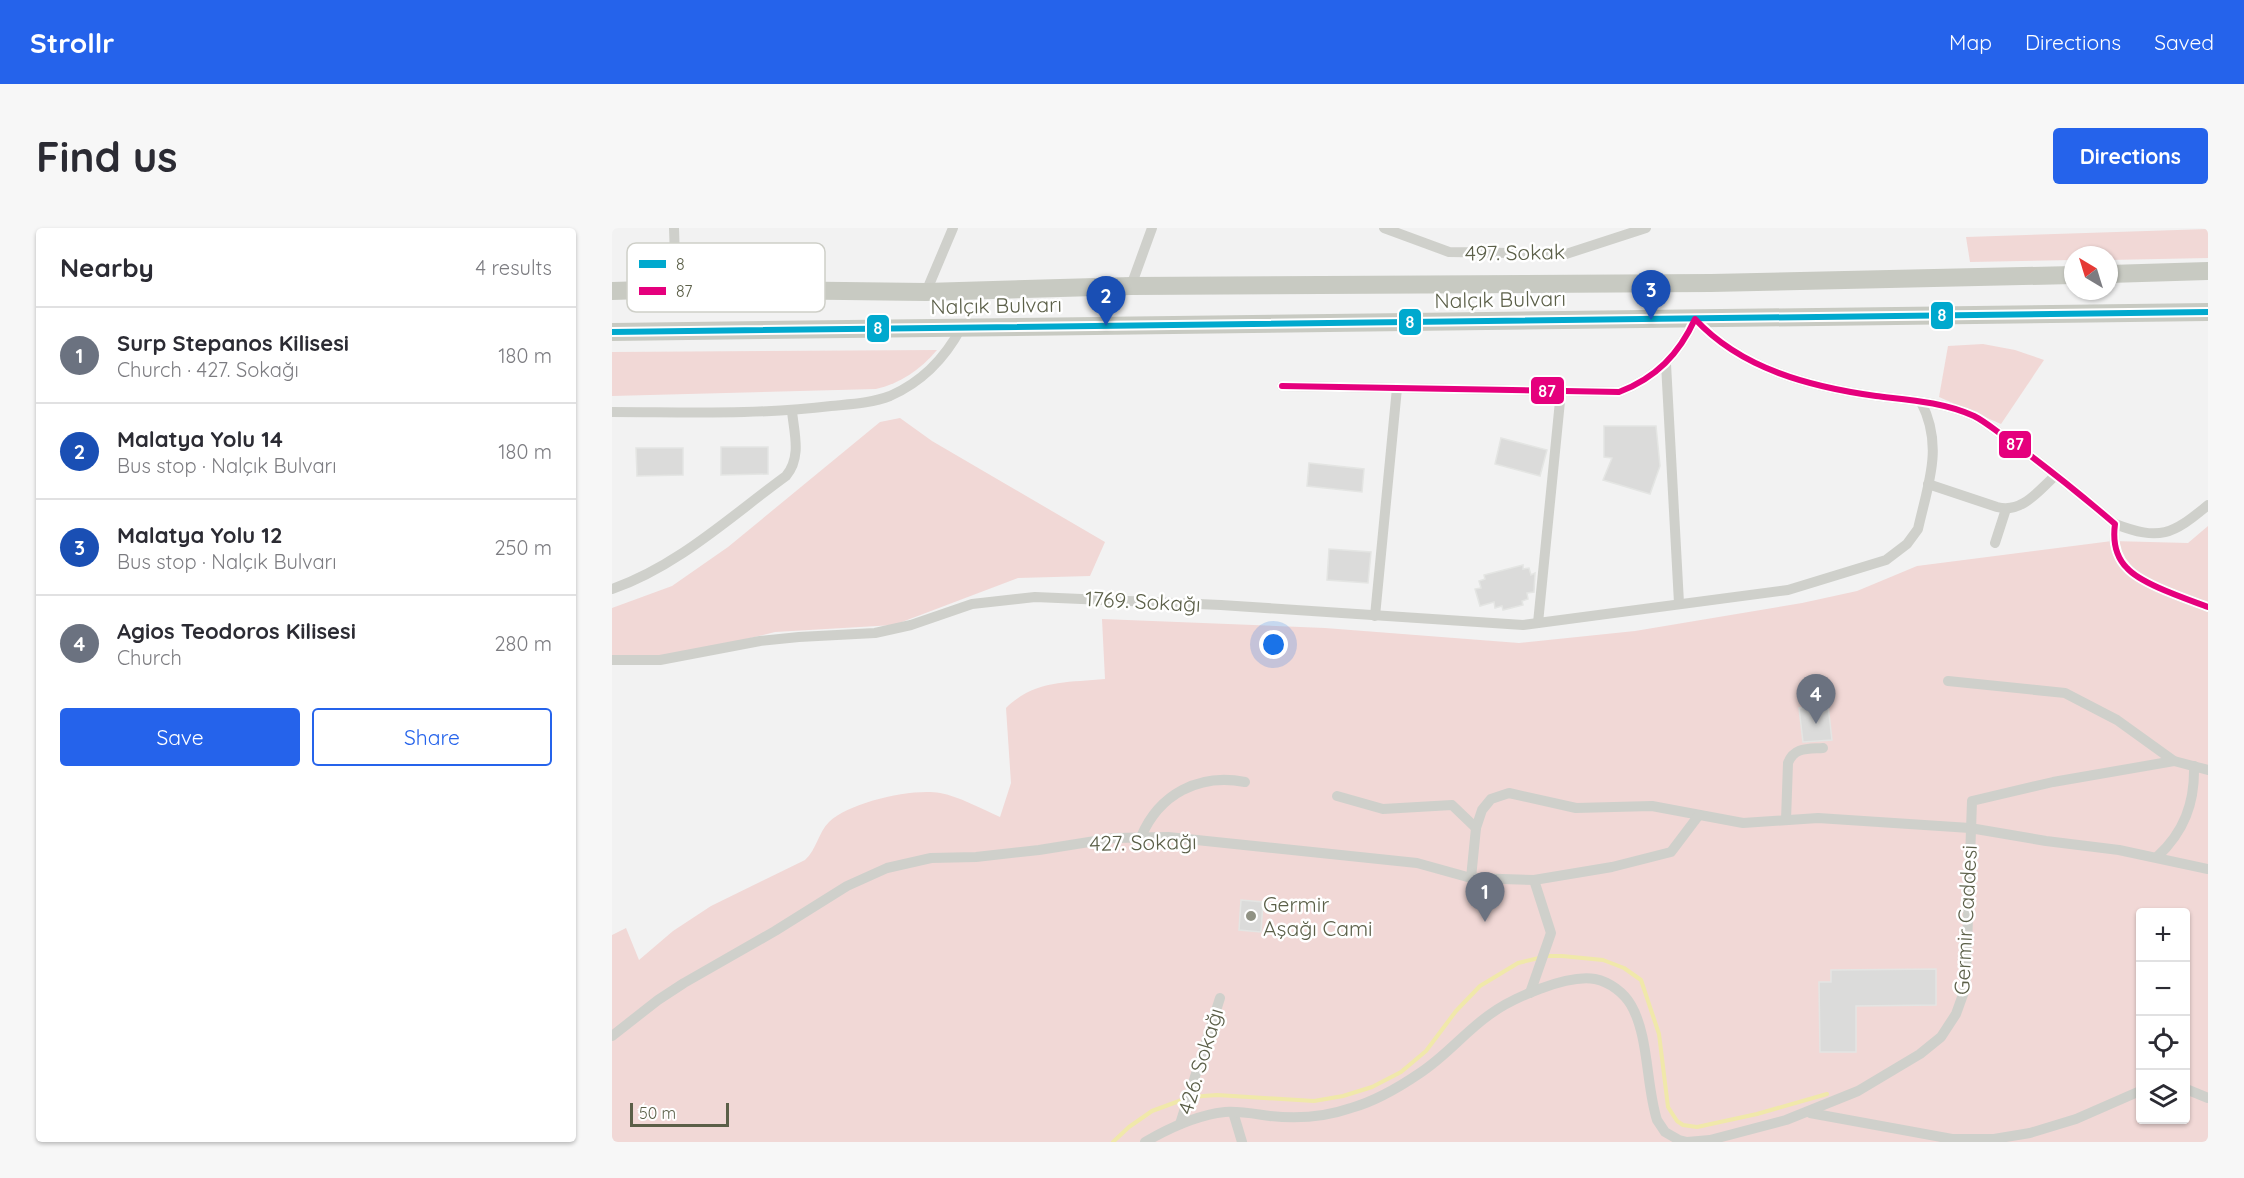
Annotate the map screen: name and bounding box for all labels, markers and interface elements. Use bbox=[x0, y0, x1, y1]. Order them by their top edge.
text: Strollr bbox=[30, 25, 114, 60]
text: Map bbox=[1949, 29, 1992, 55]
text: Directions bbox=[2025, 29, 2121, 55]
text: Saved bbox=[2154, 29, 2214, 55]
button: Directions bbox=[2053, 128, 2208, 184]
text: Find us bbox=[36, 130, 178, 183]
street label: 497. Sokak bbox=[1465, 238, 1565, 266]
legend bbox=[627, 243, 825, 312]
north arrow bbox=[2064, 246, 2118, 300]
text: Nearby bbox=[60, 251, 154, 284]
text: 8 bbox=[676, 254, 685, 274]
text: 4 results bbox=[476, 255, 552, 280]
pin: 3 bbox=[1632, 270, 1670, 320]
pin: 2 bbox=[1086, 276, 1126, 326]
text: 87 bbox=[676, 281, 692, 301]
street label: Nalçık Bulvarı bbox=[1434, 285, 1566, 313]
street label: Nalçık Bulvarı bbox=[930, 291, 1062, 319]
line badge: 8 bbox=[1930, 301, 1954, 330]
text: 8 bbox=[1938, 305, 1947, 325]
line badge: 8 bbox=[1398, 308, 1422, 336]
text: 8 bbox=[1406, 312, 1415, 332]
line badge: 8 bbox=[866, 314, 890, 343]
text: 8 bbox=[874, 318, 883, 338]
text: Surp Stepanos Kilisesi bbox=[117, 329, 349, 357]
text: 1 bbox=[76, 343, 83, 368]
text: 180 m bbox=[498, 343, 552, 368]
text: Church · 427. Sokağı bbox=[117, 357, 299, 382]
line badge: 87 bbox=[1530, 376, 1565, 405]
text: 87 bbox=[1538, 381, 1556, 401]
text: Malatya Yolu 14 bbox=[117, 425, 283, 453]
line badge: 87 bbox=[1998, 430, 2032, 459]
text: 87 bbox=[2006, 434, 2024, 454]
text: 2 bbox=[74, 439, 85, 464]
text: 180 m bbox=[498, 439, 552, 464]
text: Bus stop · Nalçık Bulvarı bbox=[117, 453, 337, 478]
text: Malatya Yolu 12 bbox=[117, 521, 282, 549]
text: 3 bbox=[74, 535, 85, 560]
text: 250 m bbox=[494, 535, 552, 560]
text: Bus stop · Nalçık Bulvarı bbox=[117, 549, 337, 574]
street label: 1769. Sokağı bbox=[1085, 585, 1201, 617]
text: Agios Teodoros Kilisesi bbox=[117, 617, 356, 645]
your location bbox=[1259, 630, 1288, 659]
text: 4 bbox=[74, 631, 85, 656]
text: 280 m bbox=[495, 631, 552, 656]
text: Church bbox=[117, 645, 182, 670]
pin: 4 bbox=[1796, 674, 1836, 724]
button: Save bbox=[60, 708, 300, 766]
button: Share bbox=[312, 708, 552, 766]
street label: 427. Sokağı bbox=[1089, 828, 1197, 856]
street label: Germir Caddesi bbox=[1948, 844, 1982, 996]
pin: 1 bbox=[1466, 872, 1504, 922]
place label: Germir Aşağı Cami bbox=[1263, 891, 1373, 941]
map controls bbox=[2136, 908, 2190, 1124]
button: + bbox=[2136, 908, 2190, 962]
marker: Germir Aşağı Cami bbox=[1244, 909, 1258, 923]
button: − bbox=[2136, 962, 2190, 1016]
street label: 426. Sokağı bbox=[1172, 1005, 1228, 1117]
button: locate bbox=[2136, 1016, 2190, 1070]
button: layers bbox=[2136, 1070, 2190, 1124]
scale bar bbox=[630, 1100, 729, 1128]
text: 50 m bbox=[639, 1103, 676, 1123]

